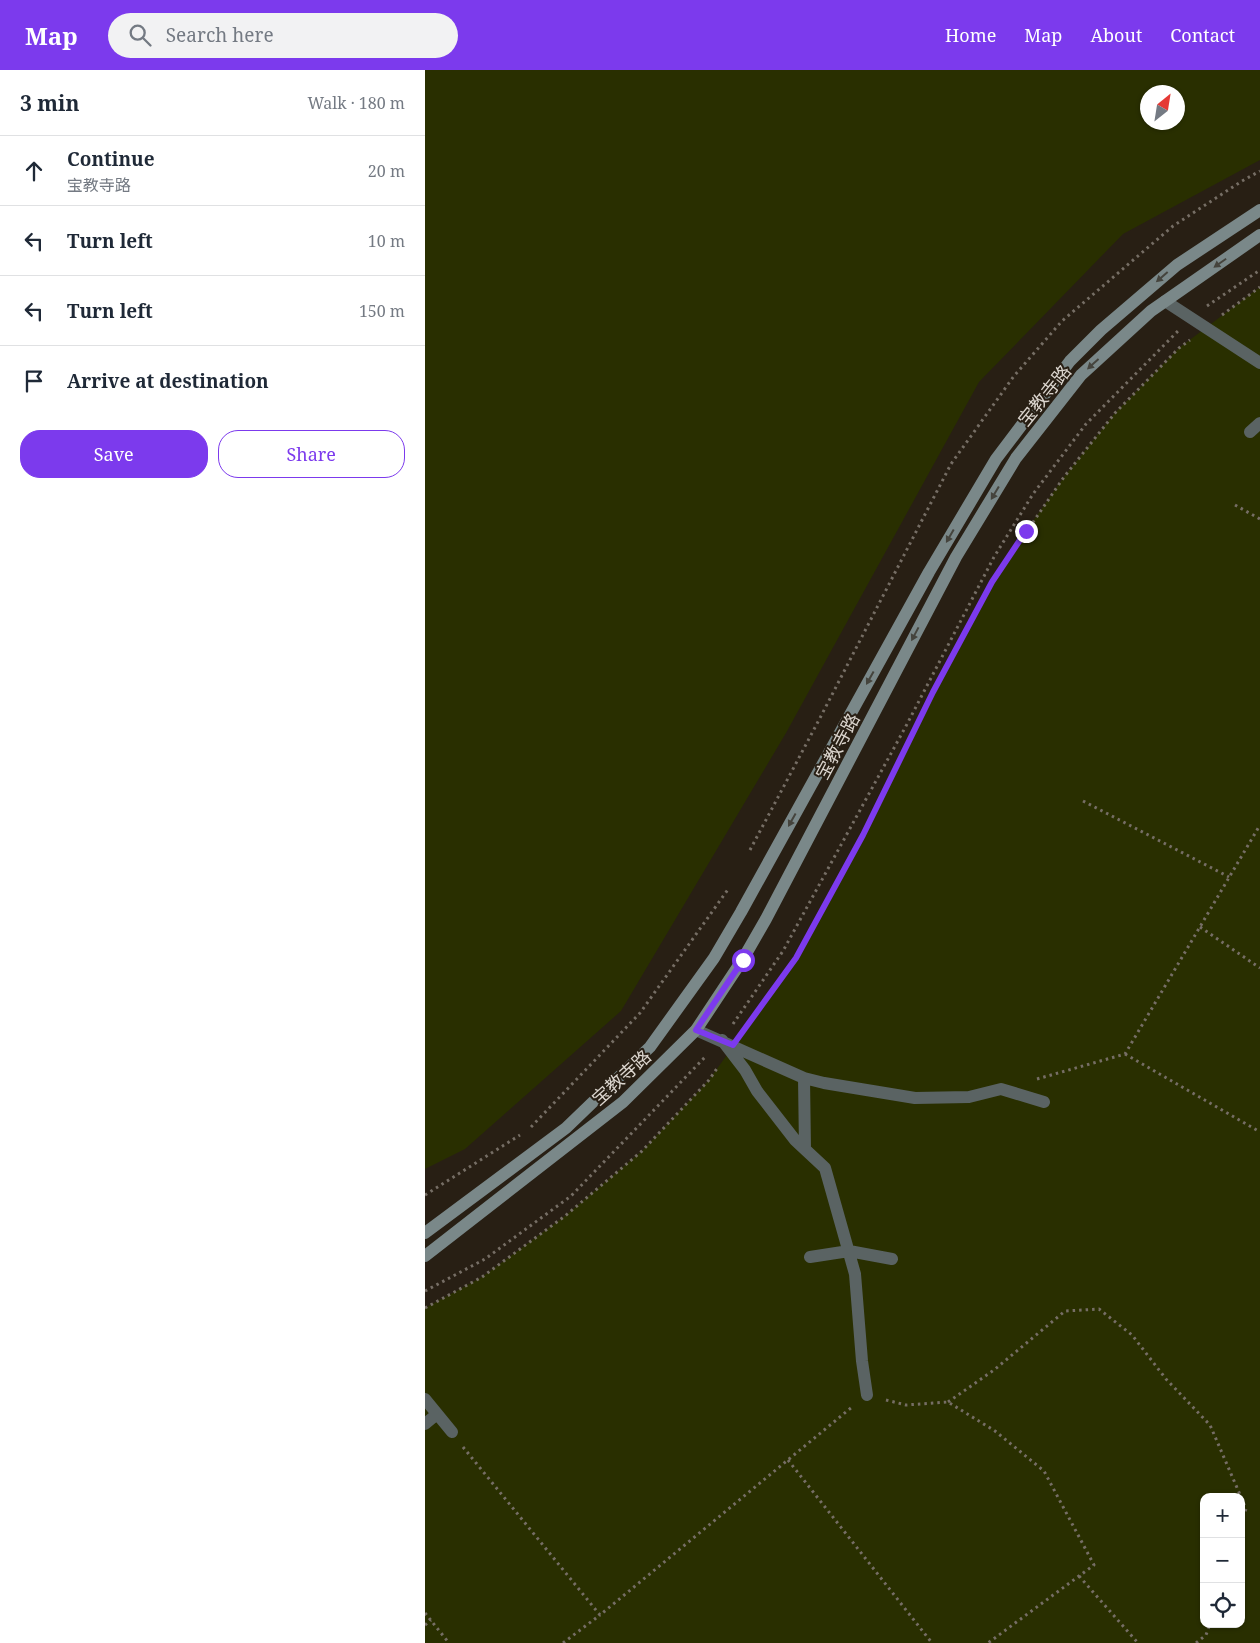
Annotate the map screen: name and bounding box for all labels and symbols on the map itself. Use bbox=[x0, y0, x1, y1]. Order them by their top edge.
north arrow bbox=[1140, 85, 1185, 130]
one-way arrow bbox=[1213, 258, 1227, 268]
one-way arrow bbox=[1156, 272, 1169, 283]
one-way arrow bbox=[1088, 358, 1100, 370]
street label: 宝教寺路 bbox=[1012, 359, 1076, 431]
one-way arrow bbox=[991, 486, 1000, 499]
route end bbox=[1015, 520, 1038, 543]
one-way arrow bbox=[946, 530, 955, 543]
one-way arrow bbox=[911, 627, 919, 641]
one-way arrow bbox=[866, 670, 874, 685]
street label: 宝教寺路 bbox=[810, 709, 864, 783]
one-way arrow bbox=[788, 813, 796, 827]
route start bbox=[732, 949, 755, 972]
street label: 宝教寺路 bbox=[586, 1044, 656, 1110]

